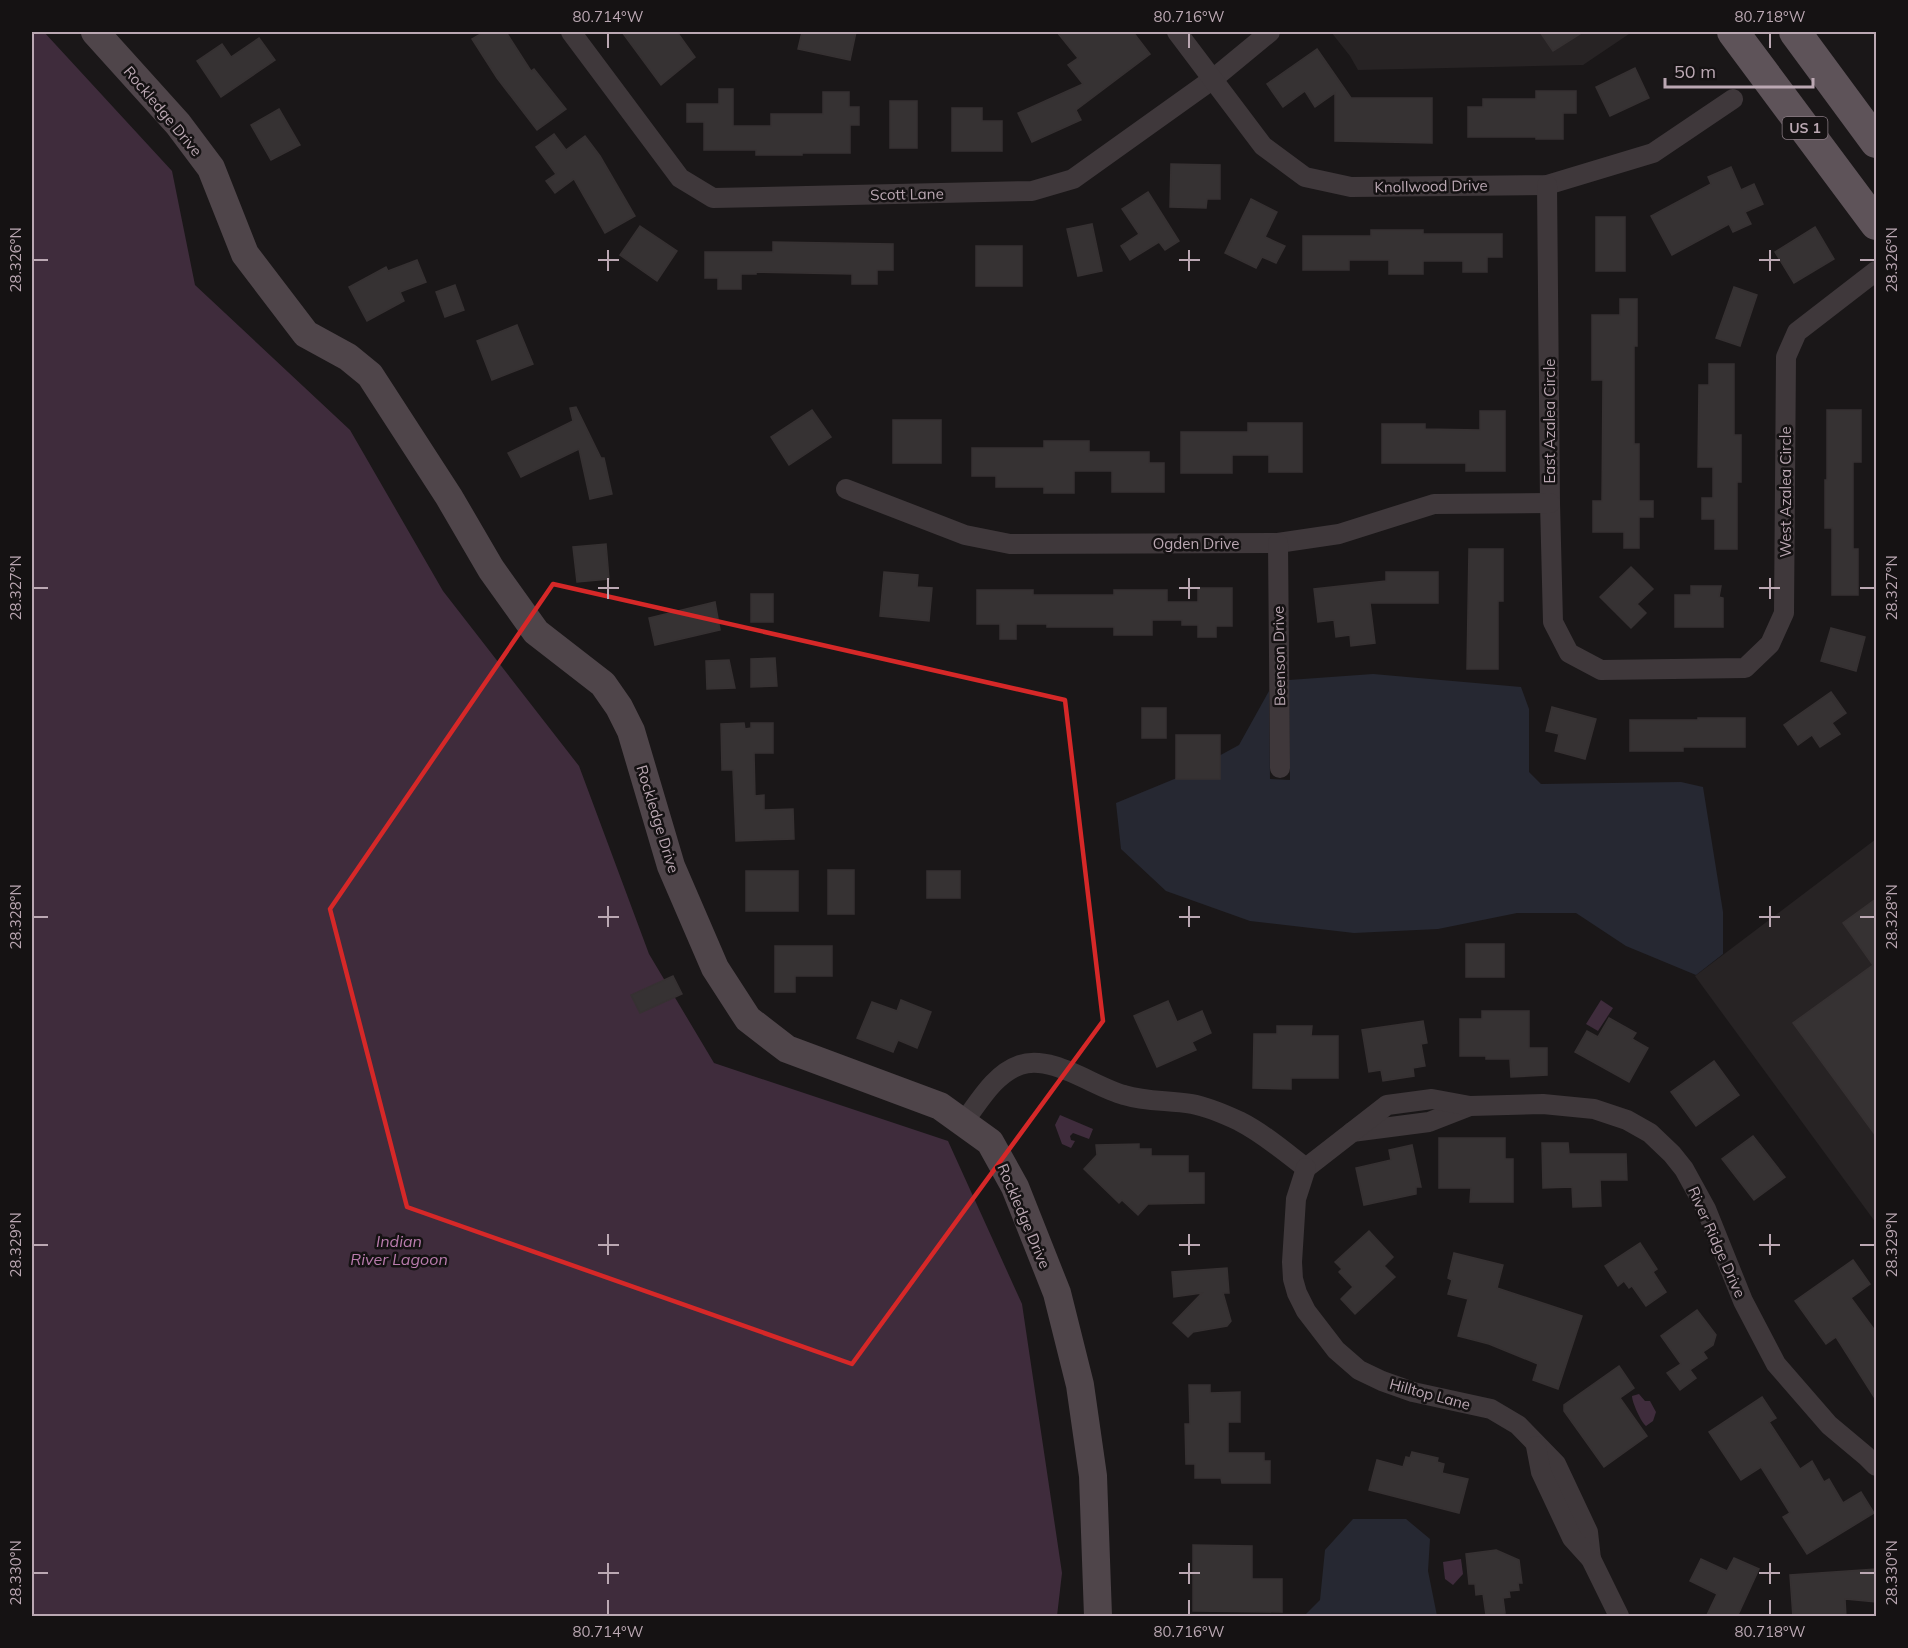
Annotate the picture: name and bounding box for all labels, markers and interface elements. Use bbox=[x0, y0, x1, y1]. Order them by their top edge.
text: 80.714°W bbox=[573, 7, 644, 26]
text: 80.716°W bbox=[1154, 7, 1225, 26]
text: 80.718°W bbox=[1735, 7, 1806, 26]
scale bar bbox=[1665, 51, 1814, 89]
text: 50 m bbox=[1674, 60, 1716, 83]
street label: Rockledge Drive bbox=[120, 62, 206, 160]
road number: US 1 bbox=[1782, 117, 1828, 139]
street label: Knollwood Drive bbox=[1374, 176, 1488, 196]
street label: Scott Lane bbox=[870, 184, 944, 204]
text: 28.326°N bbox=[6, 227, 25, 293]
text: 28.326°N bbox=[1882, 227, 1901, 293]
street label: East Azalea Circle bbox=[1540, 359, 1559, 483]
street label: West Azalea Circle bbox=[1776, 426, 1795, 558]
street label: Ogden Drive bbox=[1153, 534, 1239, 553]
text: 28.327°N bbox=[6, 555, 25, 621]
text: 28.327°N bbox=[1882, 555, 1901, 621]
street label: Beenson Drive bbox=[1269, 606, 1289, 706]
street label: Rockledge Drive bbox=[633, 763, 683, 875]
text: 28.328°N bbox=[6, 884, 25, 950]
text: 28.328°N bbox=[1882, 884, 1901, 950]
street label: Rockledge Drive bbox=[993, 1161, 1055, 1271]
street label: River Ridge Drive bbox=[1684, 1183, 1750, 1301]
text: 28.329°N bbox=[6, 1212, 25, 1278]
text: 28.329°N bbox=[1882, 1212, 1901, 1278]
water label: Indian River Lagoon bbox=[350, 1231, 448, 1269]
street label: Hilltop Lane bbox=[1387, 1374, 1473, 1414]
text: 28.330°N bbox=[6, 1540, 25, 1606]
text: 28.330°N bbox=[1882, 1540, 1901, 1606]
text: 80.714°W bbox=[573, 1622, 644, 1641]
text: 80.716°W bbox=[1154, 1622, 1225, 1641]
text: 80.718°W bbox=[1735, 1622, 1806, 1641]

